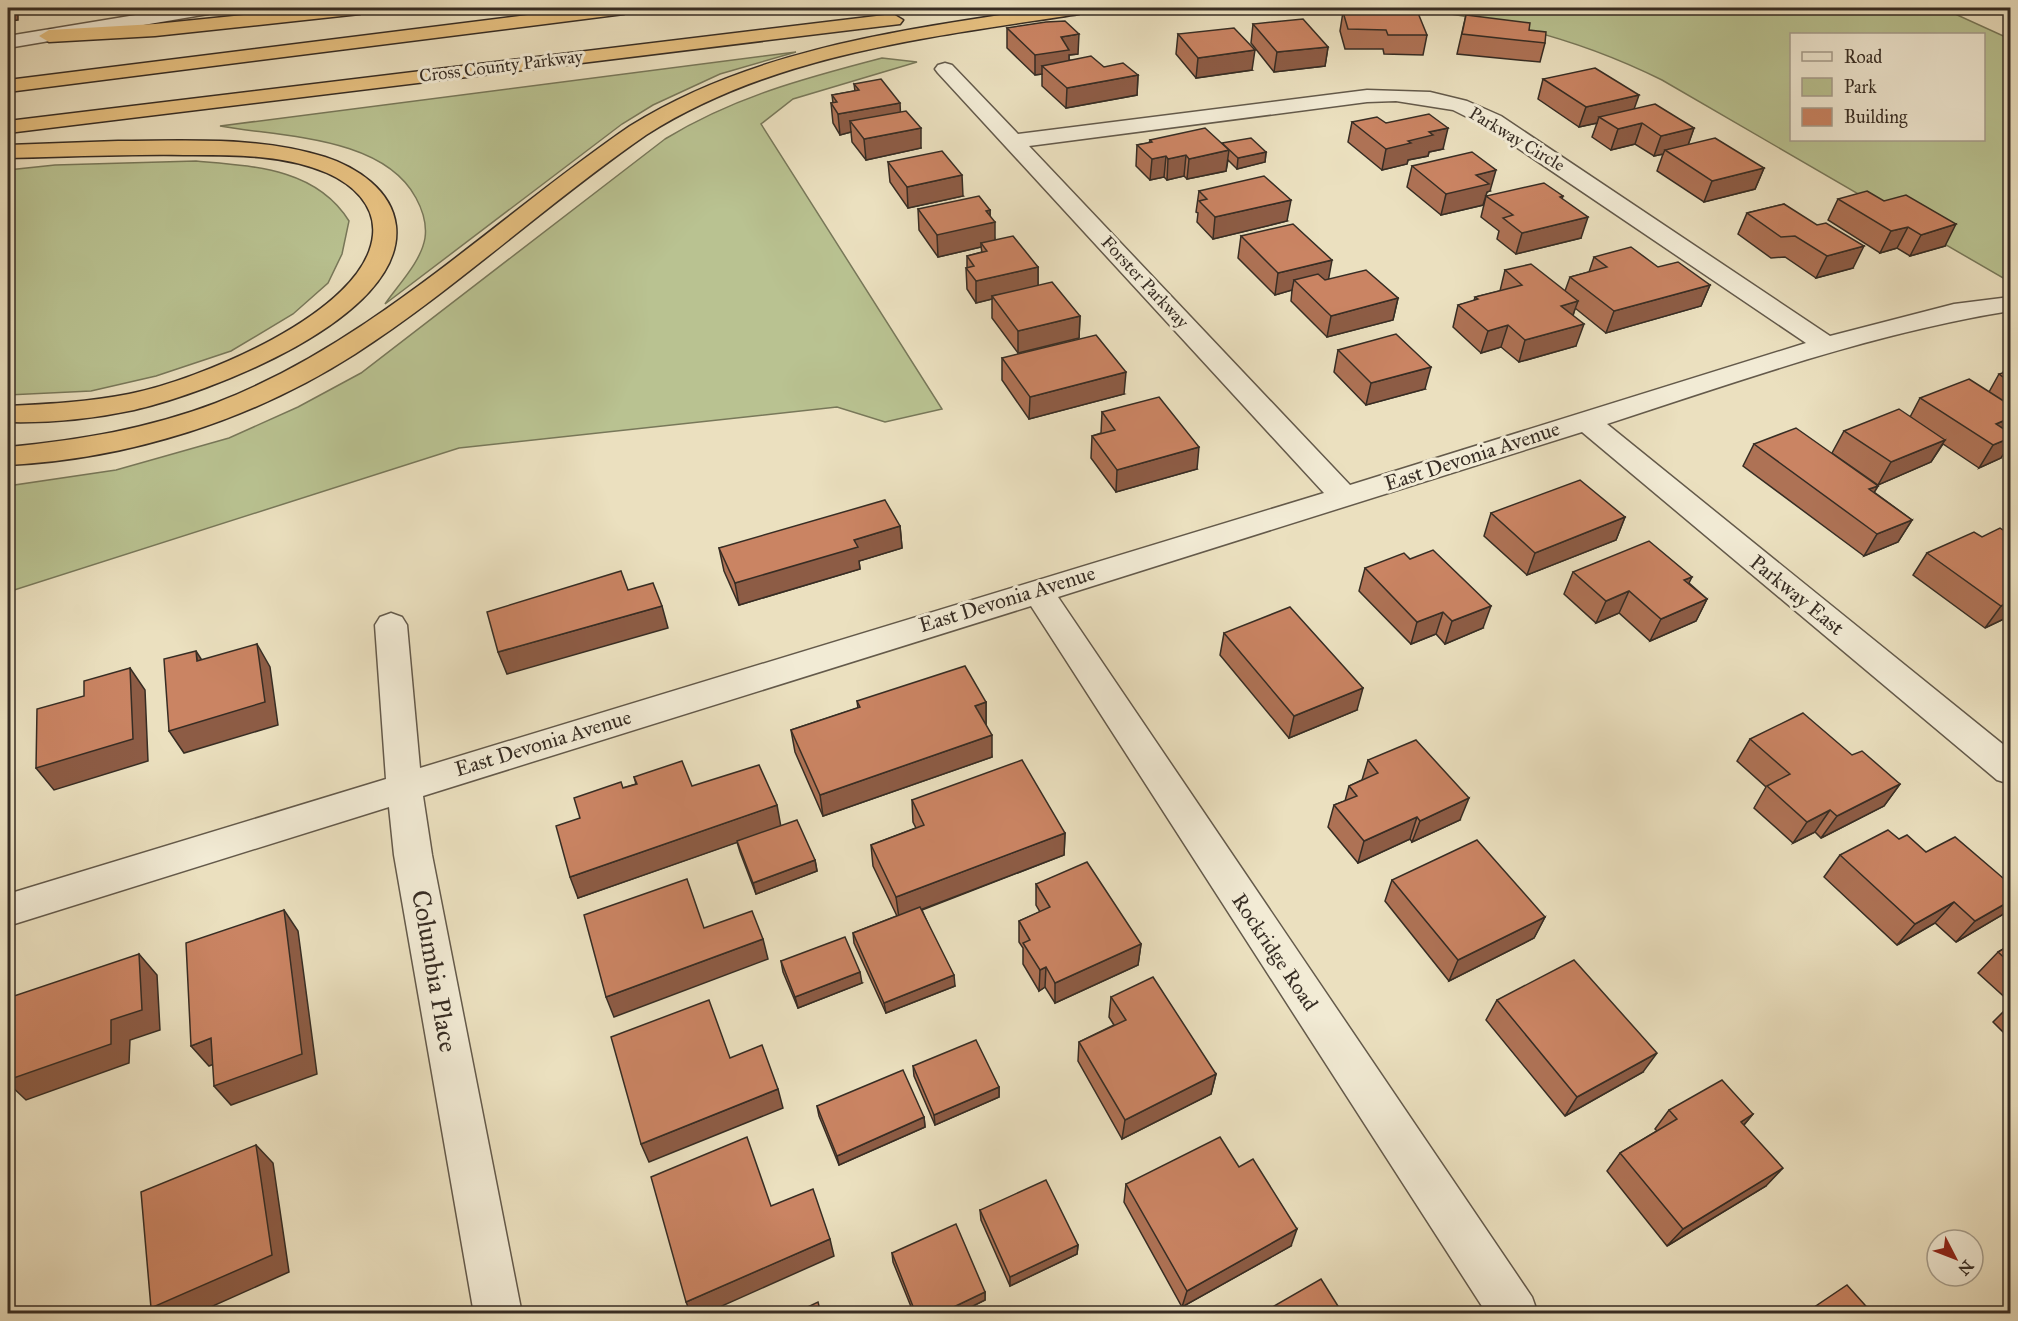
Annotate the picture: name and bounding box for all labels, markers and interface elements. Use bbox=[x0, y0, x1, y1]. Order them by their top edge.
legend bbox=[1790, 33, 1985, 141]
street label: Cross County Parkway bbox=[418, 45, 585, 87]
text: Road bbox=[1844, 46, 1882, 68]
text: Park bbox=[1844, 76, 1877, 98]
street label: Parkway Circle bbox=[1465, 102, 1569, 176]
text: Building bbox=[1844, 106, 1908, 129]
street label: Forster Parkway bbox=[1097, 231, 1194, 333]
street label: East Devonia Avenue bbox=[1381, 415, 1563, 497]
street label: Parkway East bbox=[1745, 549, 1850, 641]
street label: East Devonia Avenue bbox=[916, 560, 1099, 638]
street label: East Devonia Avenue bbox=[452, 704, 635, 782]
street label: Columbia Place bbox=[405, 887, 465, 1055]
street label: Rockridge Road bbox=[1226, 888, 1324, 1016]
north arrow bbox=[1925, 1228, 1985, 1288]
text: N bbox=[1954, 1256, 1977, 1279]

